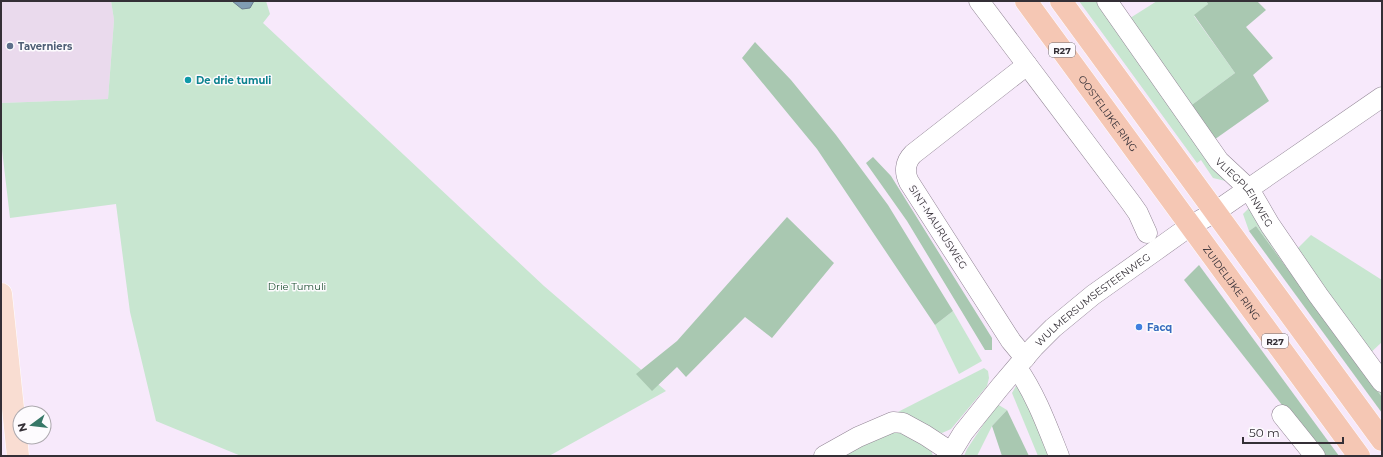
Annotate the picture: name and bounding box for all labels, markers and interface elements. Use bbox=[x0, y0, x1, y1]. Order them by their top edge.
place label: Taverniers bbox=[18, 40, 73, 53]
marker: Taverniers bbox=[5, 41, 15, 51]
road number: R27 bbox=[1049, 43, 1075, 57]
street label: OOSTELIJKE RING bbox=[1076, 72, 1140, 154]
place label: De drie tumuli bbox=[196, 74, 271, 87]
marker: De drie tumuli bbox=[183, 75, 193, 85]
street label: VLIEGPLEINWEG bbox=[1213, 155, 1276, 229]
street label: SINT-MAURUSWEG bbox=[906, 182, 970, 272]
street label: ZUIDELIJKE RING bbox=[1201, 243, 1264, 322]
street label: WULMERSUMSESTEENWEG bbox=[1032, 250, 1153, 349]
park label: Drie Tumuli bbox=[268, 280, 326, 293]
place label: Facq bbox=[1147, 321, 1172, 334]
marker: Facq bbox=[1134, 322, 1144, 332]
road number: R27 bbox=[1262, 334, 1288, 348]
north arrow bbox=[12, 405, 52, 445]
scale bar bbox=[1243, 419, 1343, 445]
text: N bbox=[14, 421, 30, 434]
text: 50 m bbox=[1249, 425, 1280, 440]

